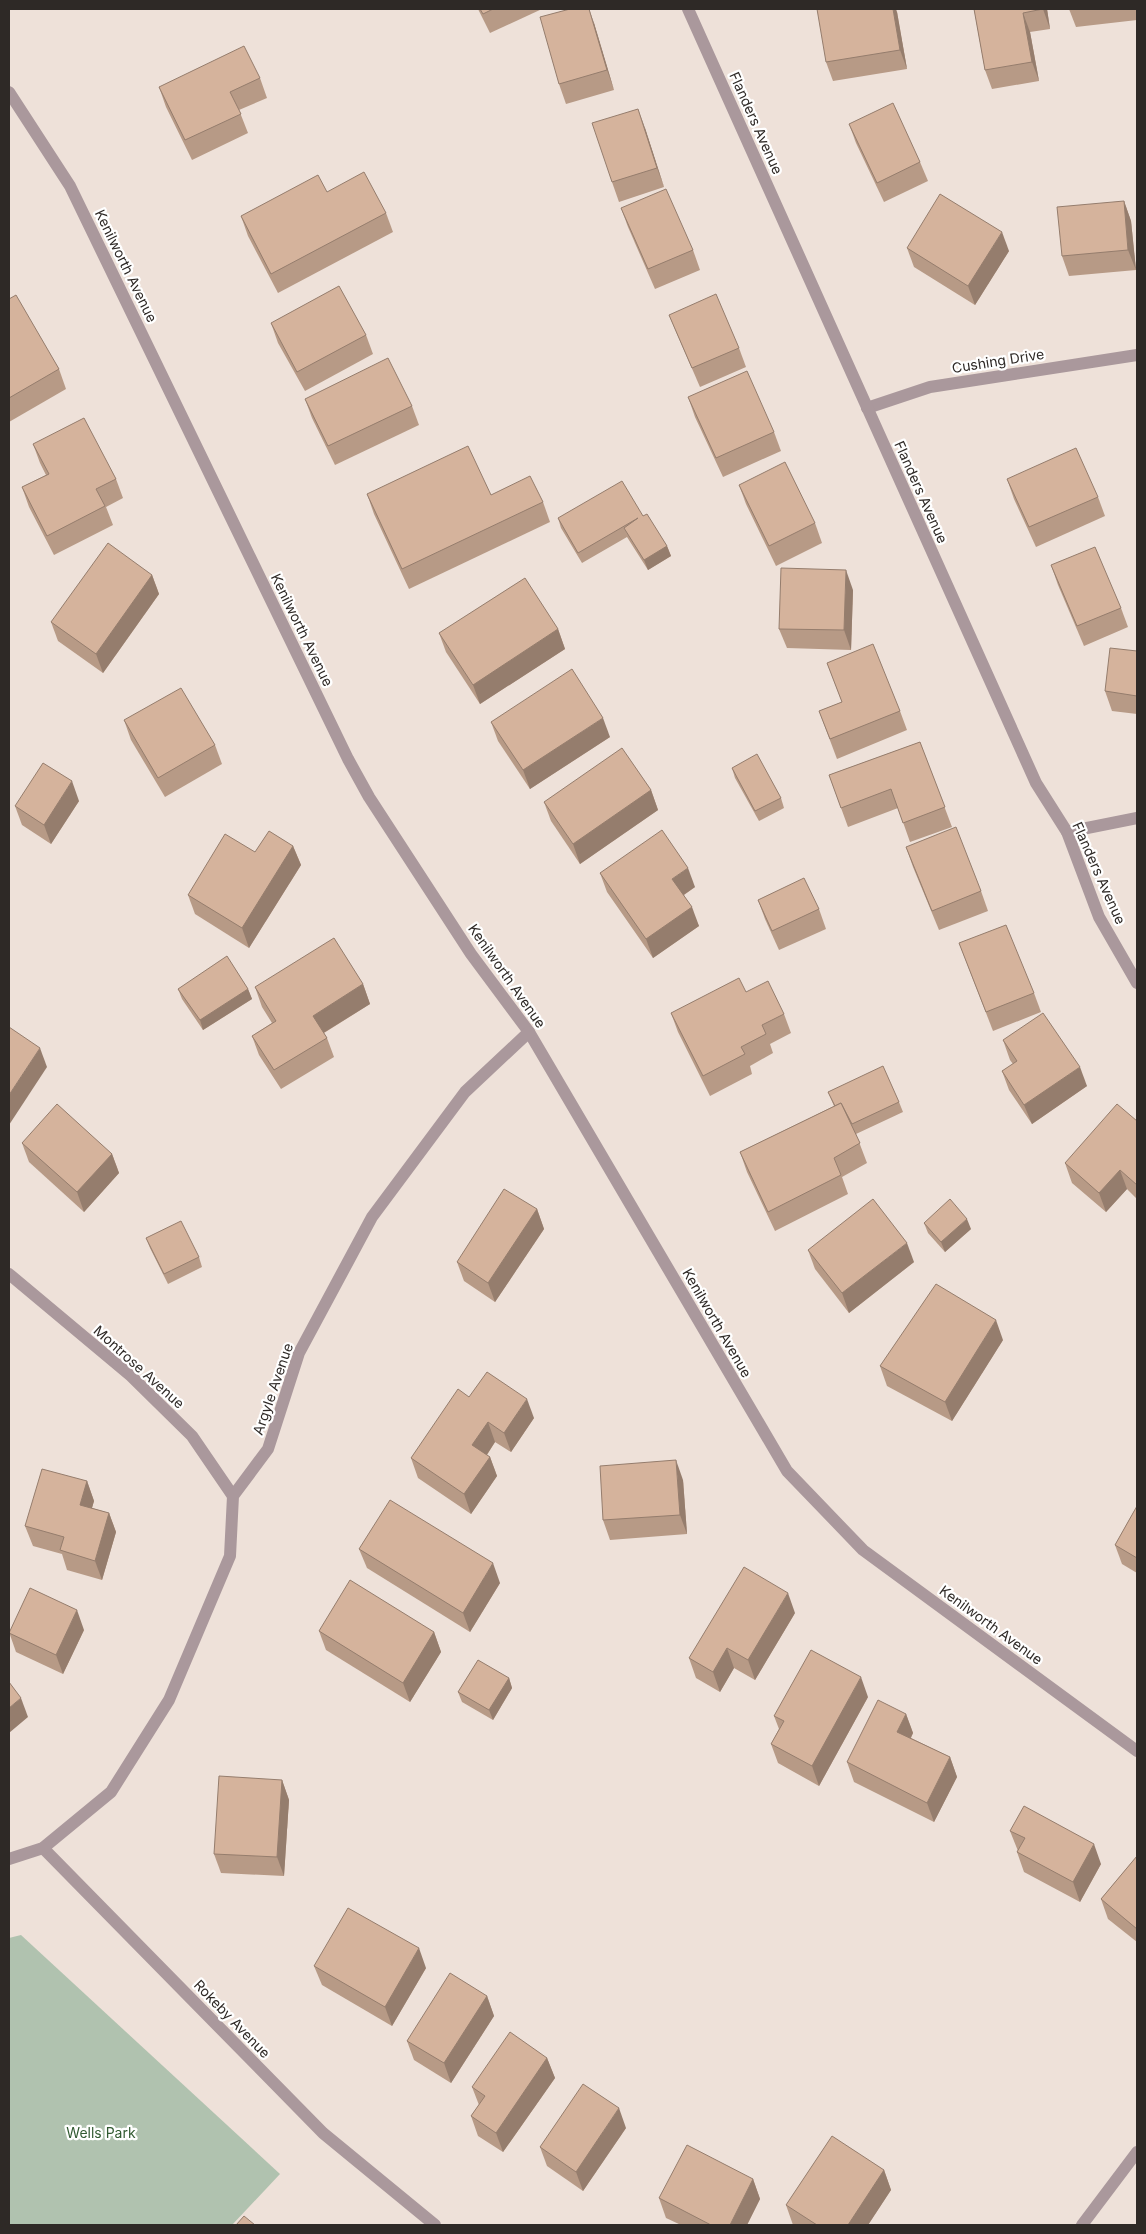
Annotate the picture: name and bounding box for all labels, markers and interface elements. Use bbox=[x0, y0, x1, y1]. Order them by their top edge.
street label: Flanders Avenue bbox=[726, 69, 787, 177]
street label: Kenilworth Avenue bbox=[92, 207, 161, 325]
street label: Cushing Drive bbox=[951, 345, 1045, 376]
street label: Flanders Avenue bbox=[891, 438, 952, 546]
street label: Kenilworth Avenue bbox=[268, 571, 337, 689]
street label: Flanders Avenue bbox=[1069, 819, 1130, 927]
street label: Kenilworth Avenue bbox=[465, 920, 550, 1031]
street label: Kenilworth Avenue bbox=[679, 1265, 756, 1380]
street label: Montrose Avenue bbox=[91, 1322, 188, 1412]
street label: Argyle Avenue bbox=[249, 1341, 296, 1437]
street label: Kenilworth Avenue bbox=[936, 1582, 1046, 1668]
street label: Rokeby Avenue bbox=[191, 1976, 274, 2061]
park label: Wells Park bbox=[66, 2124, 136, 2141]

